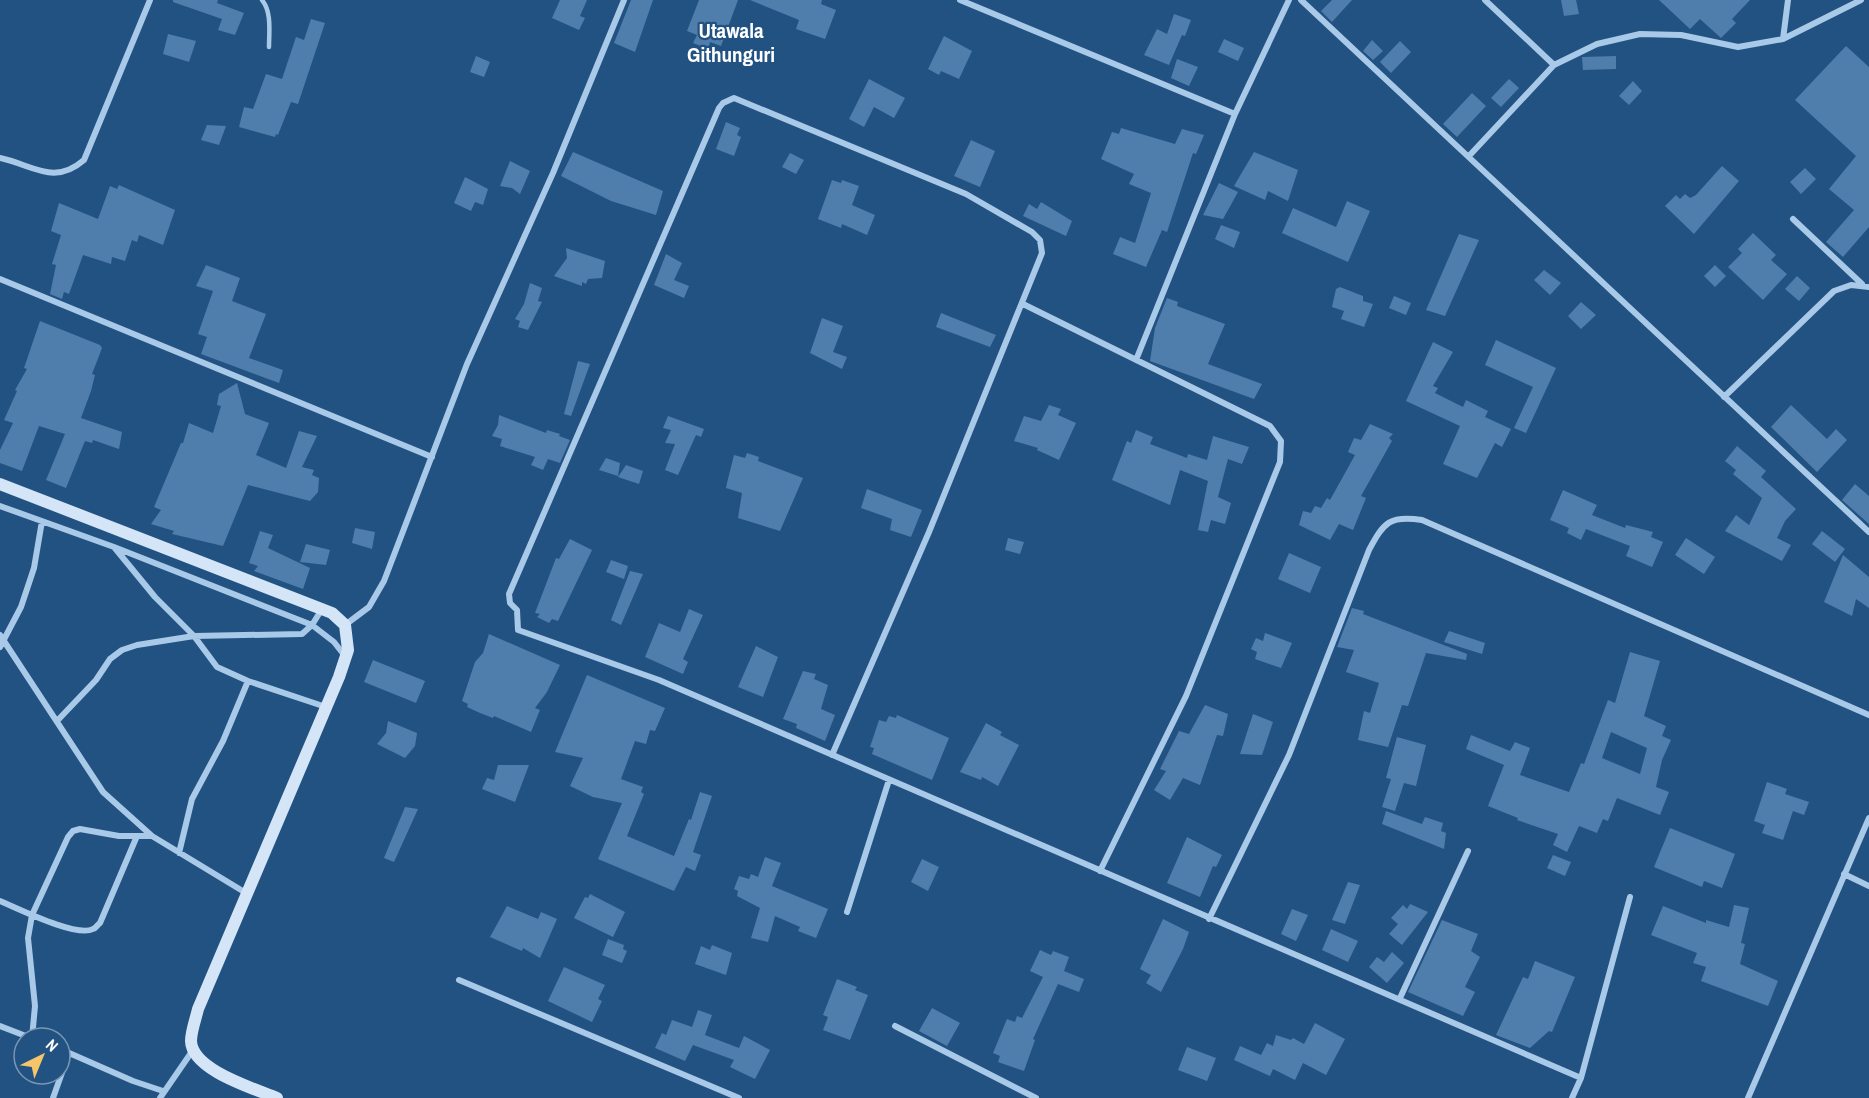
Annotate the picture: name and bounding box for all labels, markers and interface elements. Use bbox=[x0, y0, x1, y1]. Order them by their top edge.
district label: Utawala Githunguri bbox=[687, 16, 775, 69]
north arrow bbox=[12, 1026, 72, 1086]
text: N bbox=[41, 1034, 63, 1056]

